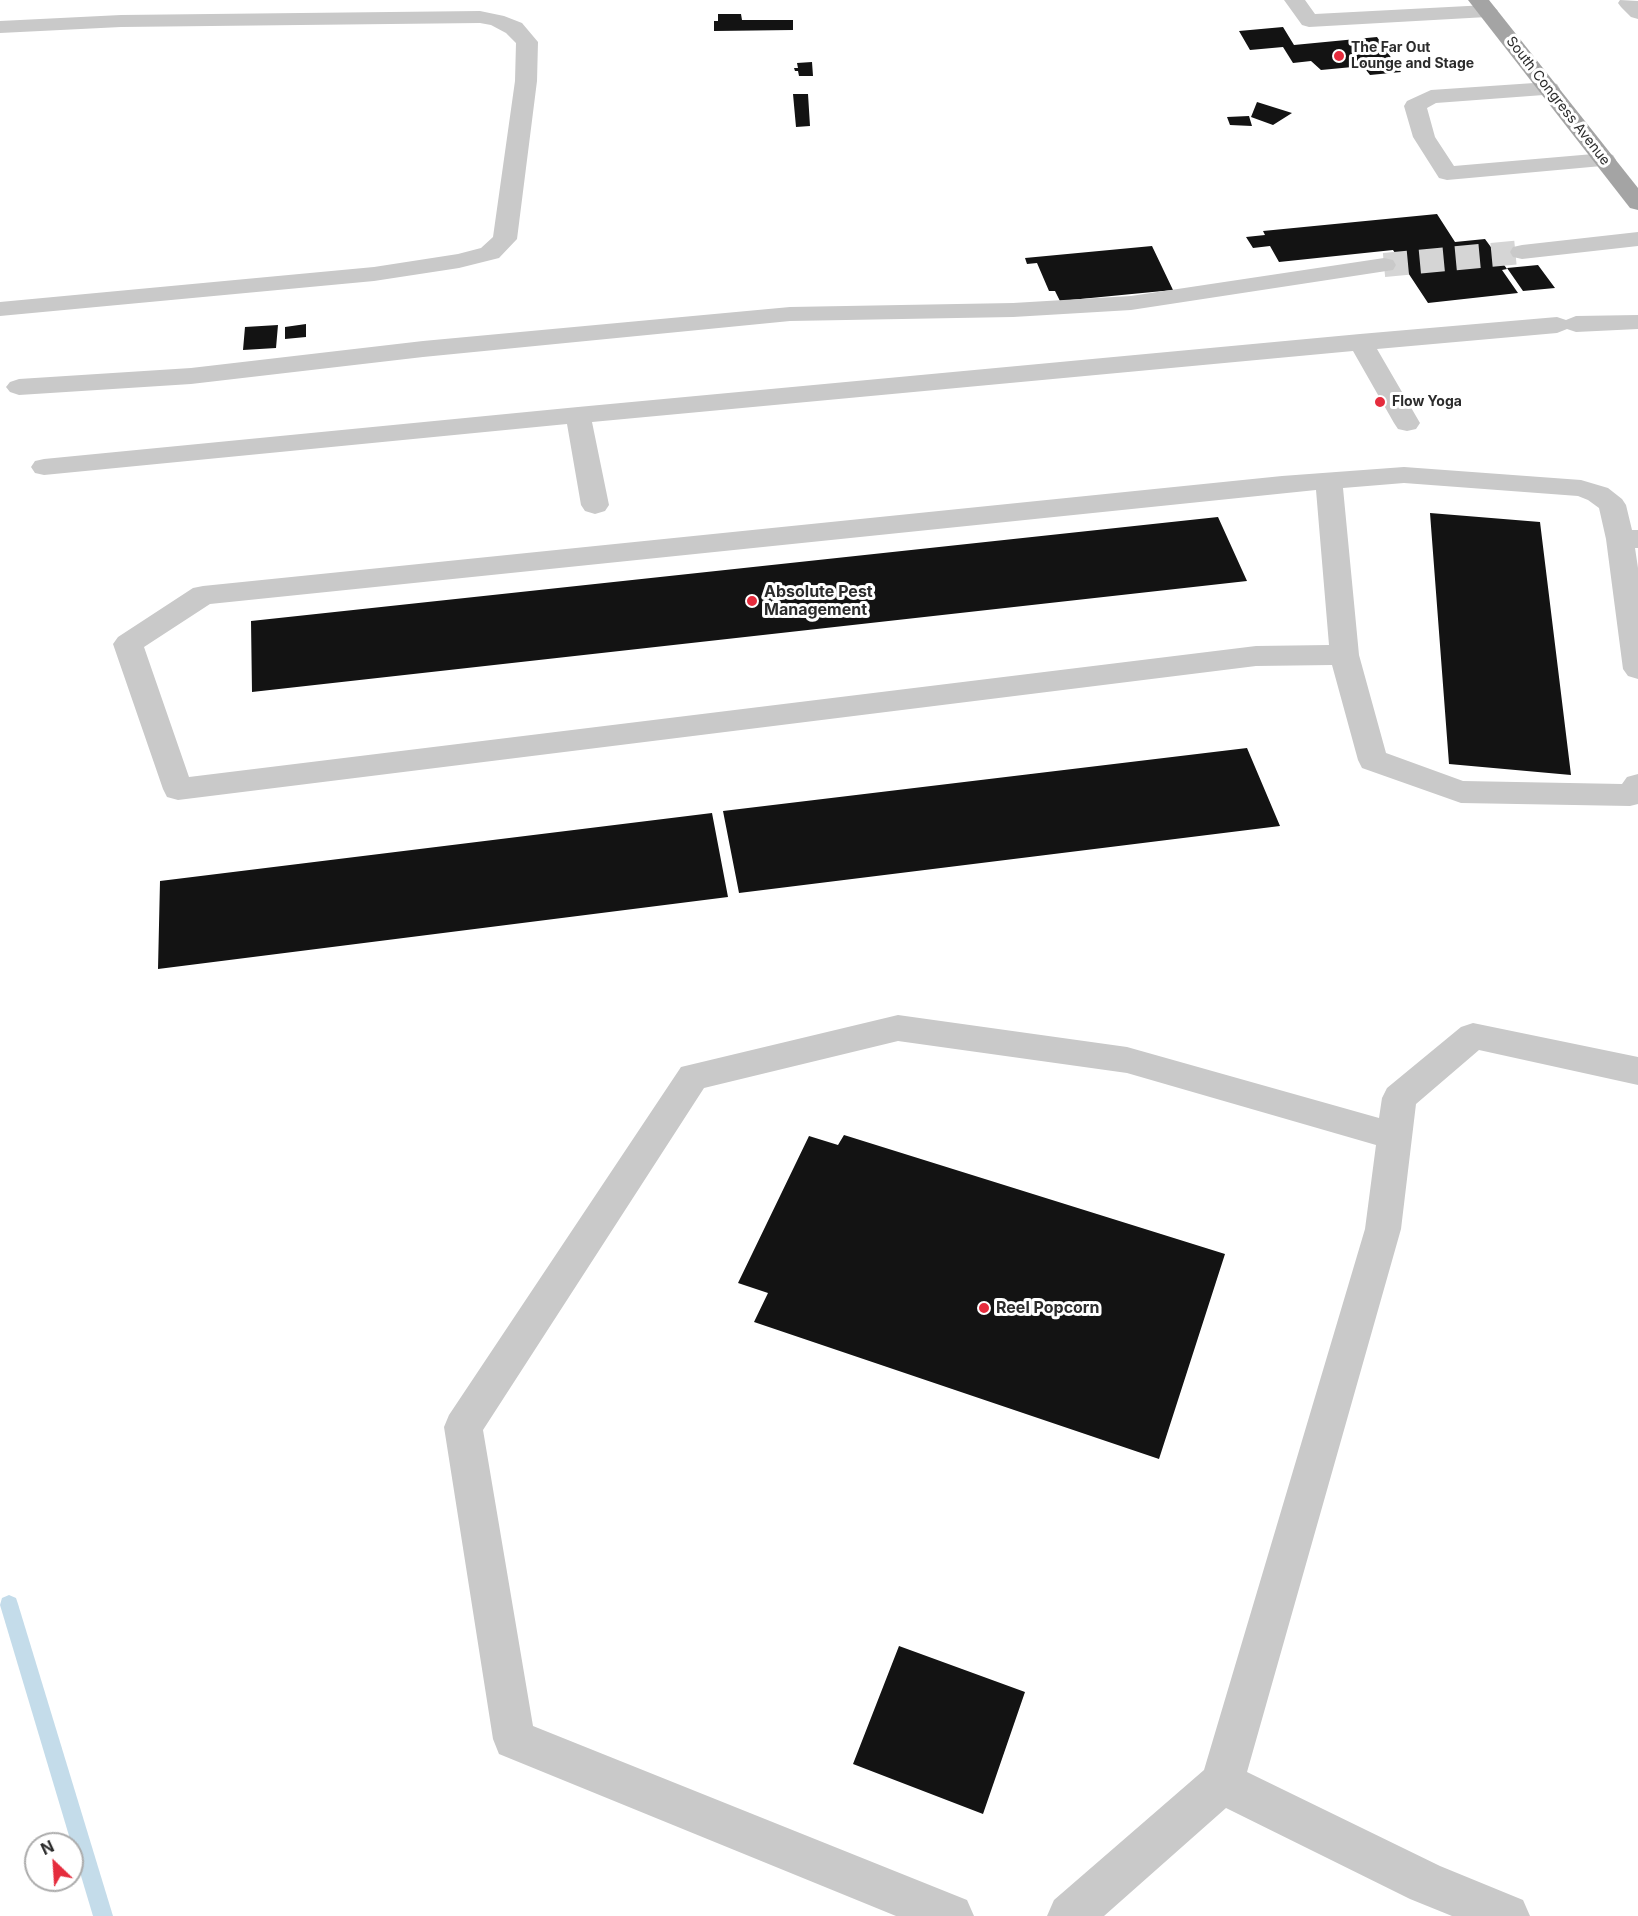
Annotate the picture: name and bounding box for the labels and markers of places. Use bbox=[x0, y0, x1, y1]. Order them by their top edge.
place label: The Far Out Lounge and Stage bbox=[1351, 40, 1474, 72]
marker: The Far Out Lounge and Stage bbox=[1332, 49, 1346, 63]
place label: Flow Yoga bbox=[1392, 394, 1462, 410]
marker: Flow Yoga bbox=[1373, 395, 1387, 409]
place label: Absolute Pest Management bbox=[764, 582, 873, 620]
marker: Absolute Pest Management bbox=[745, 594, 759, 608]
place label: Reel Popcorn bbox=[996, 1298, 1099, 1318]
marker: Reel Popcorn bbox=[977, 1301, 991, 1315]

